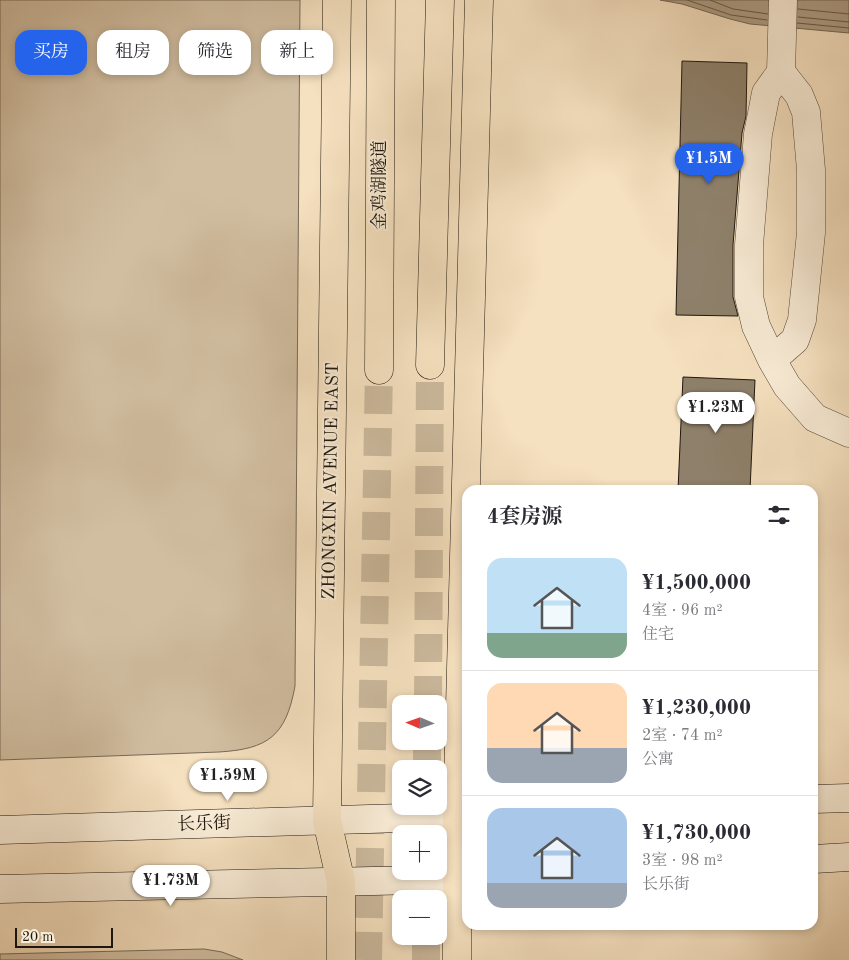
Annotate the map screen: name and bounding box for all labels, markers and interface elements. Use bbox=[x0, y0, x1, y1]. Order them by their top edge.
chip: 买房 bbox=[15, 30, 87, 75]
chip: 租房 bbox=[97, 30, 169, 75]
chip: 筛选 bbox=[179, 30, 251, 75]
chip: 新上 bbox=[261, 30, 333, 75]
street label: 金鸡湖隧道 bbox=[369, 140, 389, 230]
pin: ¥1.5M bbox=[674, 142, 744, 185]
text: ¥1.5M bbox=[686, 151, 732, 167]
street label: ZHONGXIN AVENUE EAST bbox=[320, 362, 342, 600]
pin: ¥1.23M bbox=[675, 392, 757, 434]
text: ¥1.23M bbox=[688, 400, 744, 416]
icon: filters bbox=[765, 501, 793, 529]
text: 4套房源 bbox=[487, 507, 562, 528]
text: ¥1,500,000 bbox=[642, 573, 751, 594]
icon: home bbox=[527, 578, 587, 638]
text: 4室 · 96 m² bbox=[642, 603, 723, 619]
text: 住宅 bbox=[642, 627, 674, 643]
north arrow bbox=[392, 695, 448, 750]
map controls bbox=[392, 695, 447, 945]
text: ¥1,230,000 bbox=[642, 698, 751, 719]
icon: home bbox=[527, 703, 587, 763]
text: 2室 · 74 m² bbox=[642, 728, 723, 744]
text: 公寓 bbox=[642, 752, 674, 768]
pin: ¥1.59M bbox=[187, 760, 269, 802]
button: layers bbox=[392, 760, 447, 815]
text: ¥1.59M bbox=[200, 768, 256, 784]
street label: 长乐街 bbox=[177, 812, 231, 834]
text: ¥1,730,000 bbox=[642, 823, 751, 844]
button: + bbox=[392, 825, 447, 880]
icon: home bbox=[527, 828, 587, 888]
text: 3室 · 98 m² bbox=[642, 853, 723, 869]
pin: ¥1.73M bbox=[130, 864, 212, 907]
text: ¥1.73M bbox=[143, 873, 199, 889]
text: 长乐街 bbox=[642, 877, 690, 893]
button: − bbox=[392, 890, 447, 945]
scale bar bbox=[15, 925, 112, 948]
text: 20 m bbox=[22, 930, 53, 944]

